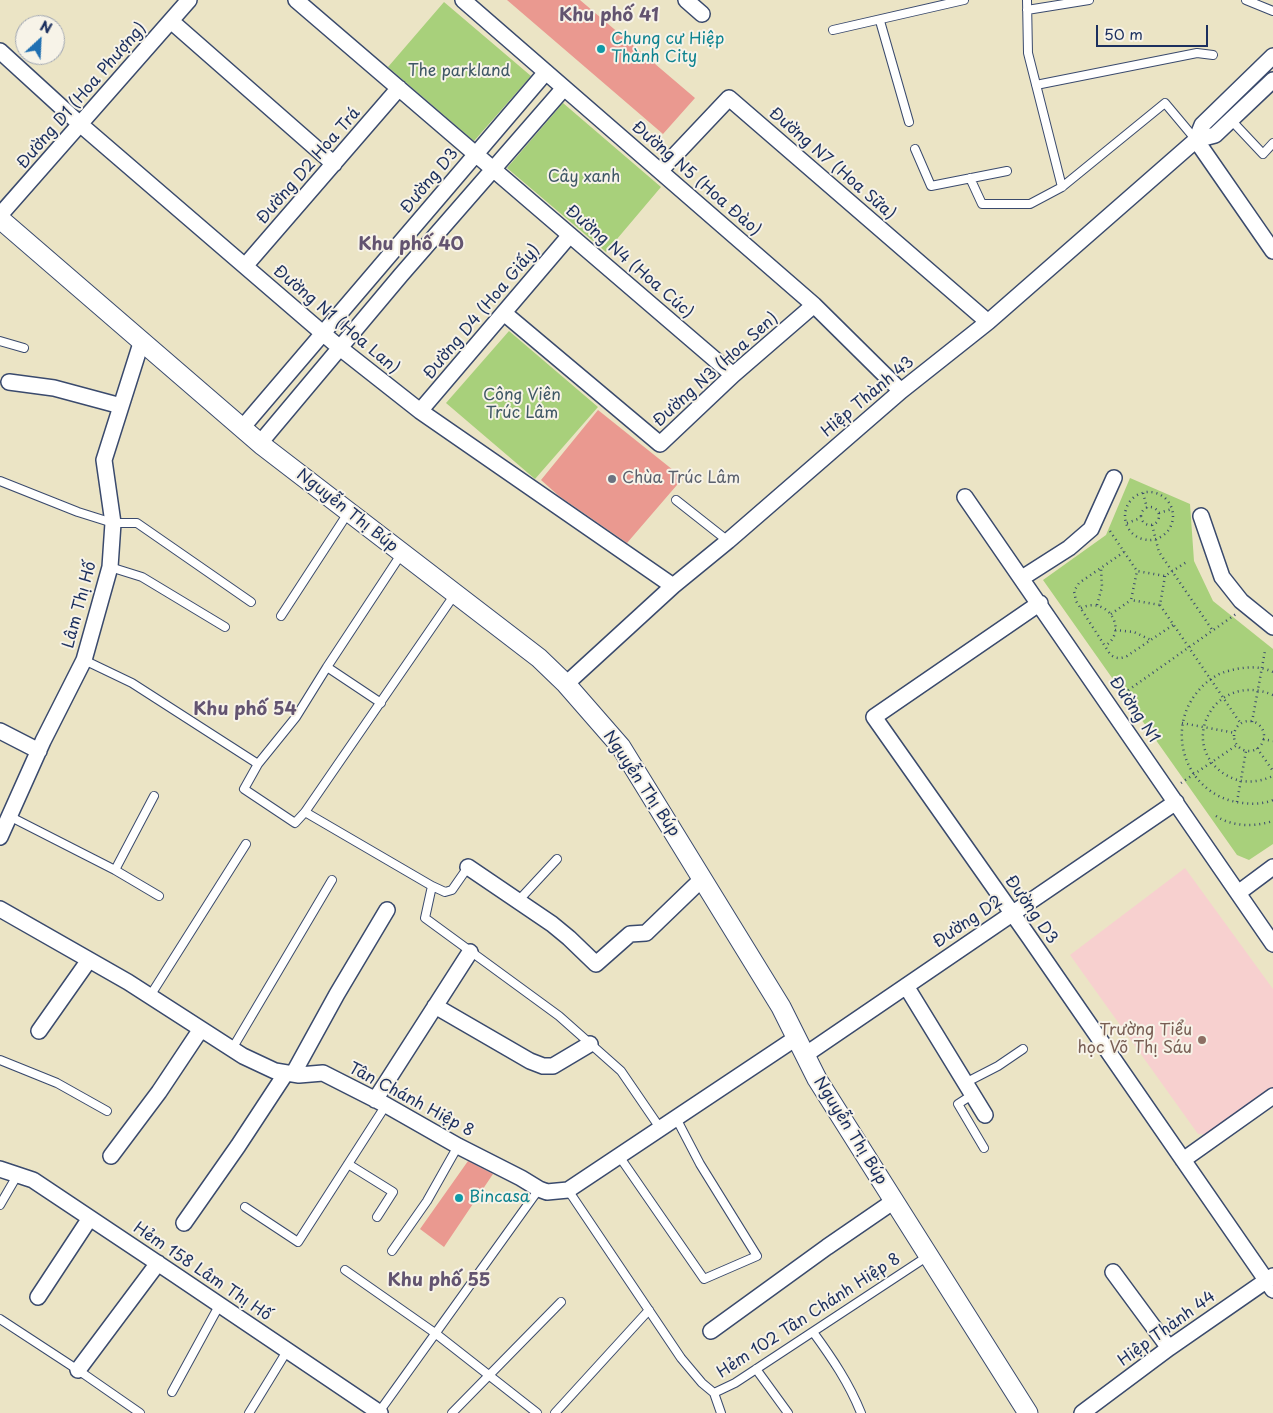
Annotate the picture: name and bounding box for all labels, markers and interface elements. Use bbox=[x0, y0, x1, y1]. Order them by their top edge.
district label: Khu phố 41 bbox=[559, 5, 659, 27]
north arrow bbox=[15, 15, 65, 65]
text: N bbox=[37, 15, 56, 39]
scale bar bbox=[1098, 15, 1210, 47]
street label: Đường D1 (Hoa Phượng) bbox=[13, 19, 151, 173]
text: 50 m bbox=[1104, 22, 1143, 45]
place label: Chung cư Hiệp Thành City bbox=[611, 30, 724, 68]
marker: Chung cư Hiệp Thành City bbox=[595, 43, 607, 55]
park label: The parkland bbox=[408, 62, 510, 82]
street label: Đường D2 Hoa Trá bbox=[253, 104, 365, 228]
street label: Đường N7 (Hoa Sữa) bbox=[765, 104, 899, 224]
street label: Đường N5 (Hoa Đào) bbox=[628, 118, 764, 240]
street label: Đường D3 bbox=[397, 144, 463, 218]
park label: Cây xanh bbox=[548, 168, 620, 188]
street label: Đường N4 (Hoa Cúc) bbox=[561, 201, 697, 323]
district label: Khu phố 40 bbox=[358, 234, 464, 256]
street label: Đường D4 (Hoa Giấy) bbox=[420, 241, 544, 383]
street label: Đường N1 (Hoa Lan) bbox=[269, 262, 403, 378]
street label: Đường N3 (Hoa Sen) bbox=[650, 309, 782, 431]
street label: Hiệp Thành 43 bbox=[818, 353, 918, 441]
park label: Công Viên Trúc Lâm bbox=[483, 386, 561, 424]
street label: Nguyễn Thị Búp bbox=[293, 465, 401, 557]
place label: Chùa Trúc Lâm bbox=[622, 469, 740, 489]
marker: Chùa Trúc Lâm bbox=[606, 473, 618, 485]
street label: Lâm Thị Hố bbox=[59, 559, 101, 651]
street label: Đường N1 bbox=[1105, 673, 1163, 747]
district label: Khu phố 54 bbox=[193, 699, 297, 721]
street label: Nguyễn Thị Búp bbox=[599, 728, 683, 840]
street label: Đường D3 bbox=[1000, 872, 1062, 948]
street label: Đường D2 bbox=[930, 892, 1006, 952]
place label: Trường Tiểu học Võ Thị Sáu bbox=[1078, 1021, 1192, 1059]
marker: Trường Tiểu học Võ Thị Sáu bbox=[1196, 1034, 1208, 1046]
street label: Tân Chánh Hiệp 8 bbox=[345, 1059, 477, 1141]
street label: Nguyễn Thị Búp bbox=[809, 1074, 891, 1188]
place label: Bincasa bbox=[469, 1188, 530, 1208]
marker: Bincasa bbox=[453, 1192, 465, 1204]
street label: Hẻm 158 Lâm Thị Hố bbox=[129, 1219, 275, 1325]
street label: Hẻm 102 Tân Chánh Hiệp 8 bbox=[714, 1249, 904, 1383]
district label: Khu phố 55 bbox=[388, 1270, 490, 1292]
street label: Hiệp Thành 44 bbox=[1115, 1287, 1219, 1371]

